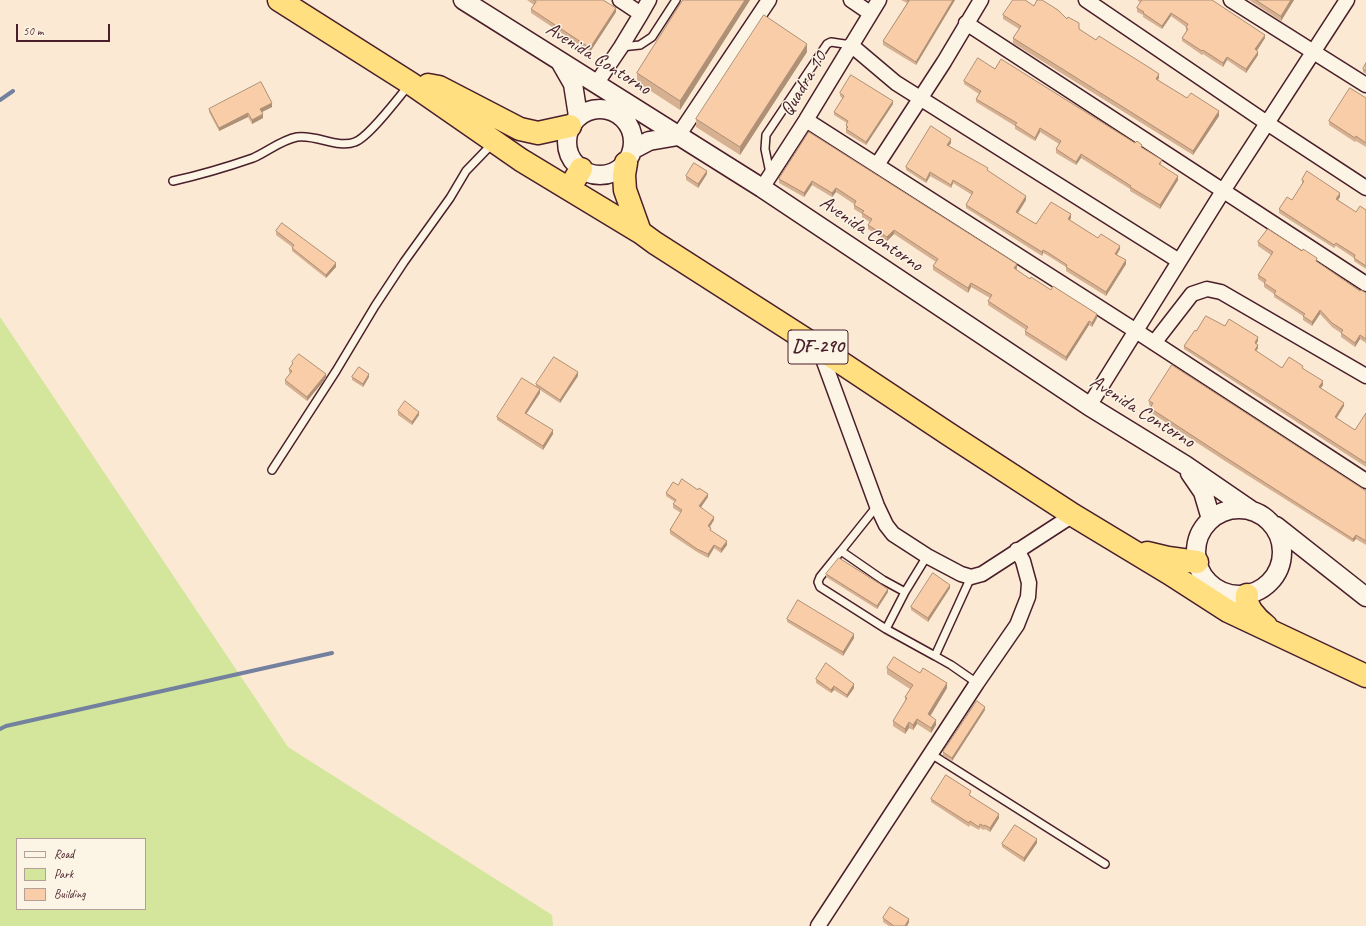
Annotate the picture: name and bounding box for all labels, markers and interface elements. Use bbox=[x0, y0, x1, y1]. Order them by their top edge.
scale bar bbox=[18, 16, 112, 42]
street label: Avenida Contorno bbox=[541, 17, 655, 101]
text: 50 m bbox=[23, 23, 43, 39]
street label: Quadra 10 bbox=[775, 47, 833, 121]
street label: Avenida Contorno bbox=[815, 191, 927, 277]
road number: DF-290 bbox=[788, 330, 848, 364]
street label: Avenida Contorno bbox=[1085, 370, 1199, 454]
legend bbox=[16, 838, 146, 910]
text: Road bbox=[54, 846, 74, 862]
text: Park bbox=[54, 866, 73, 882]
text: Building bbox=[54, 886, 86, 902]

